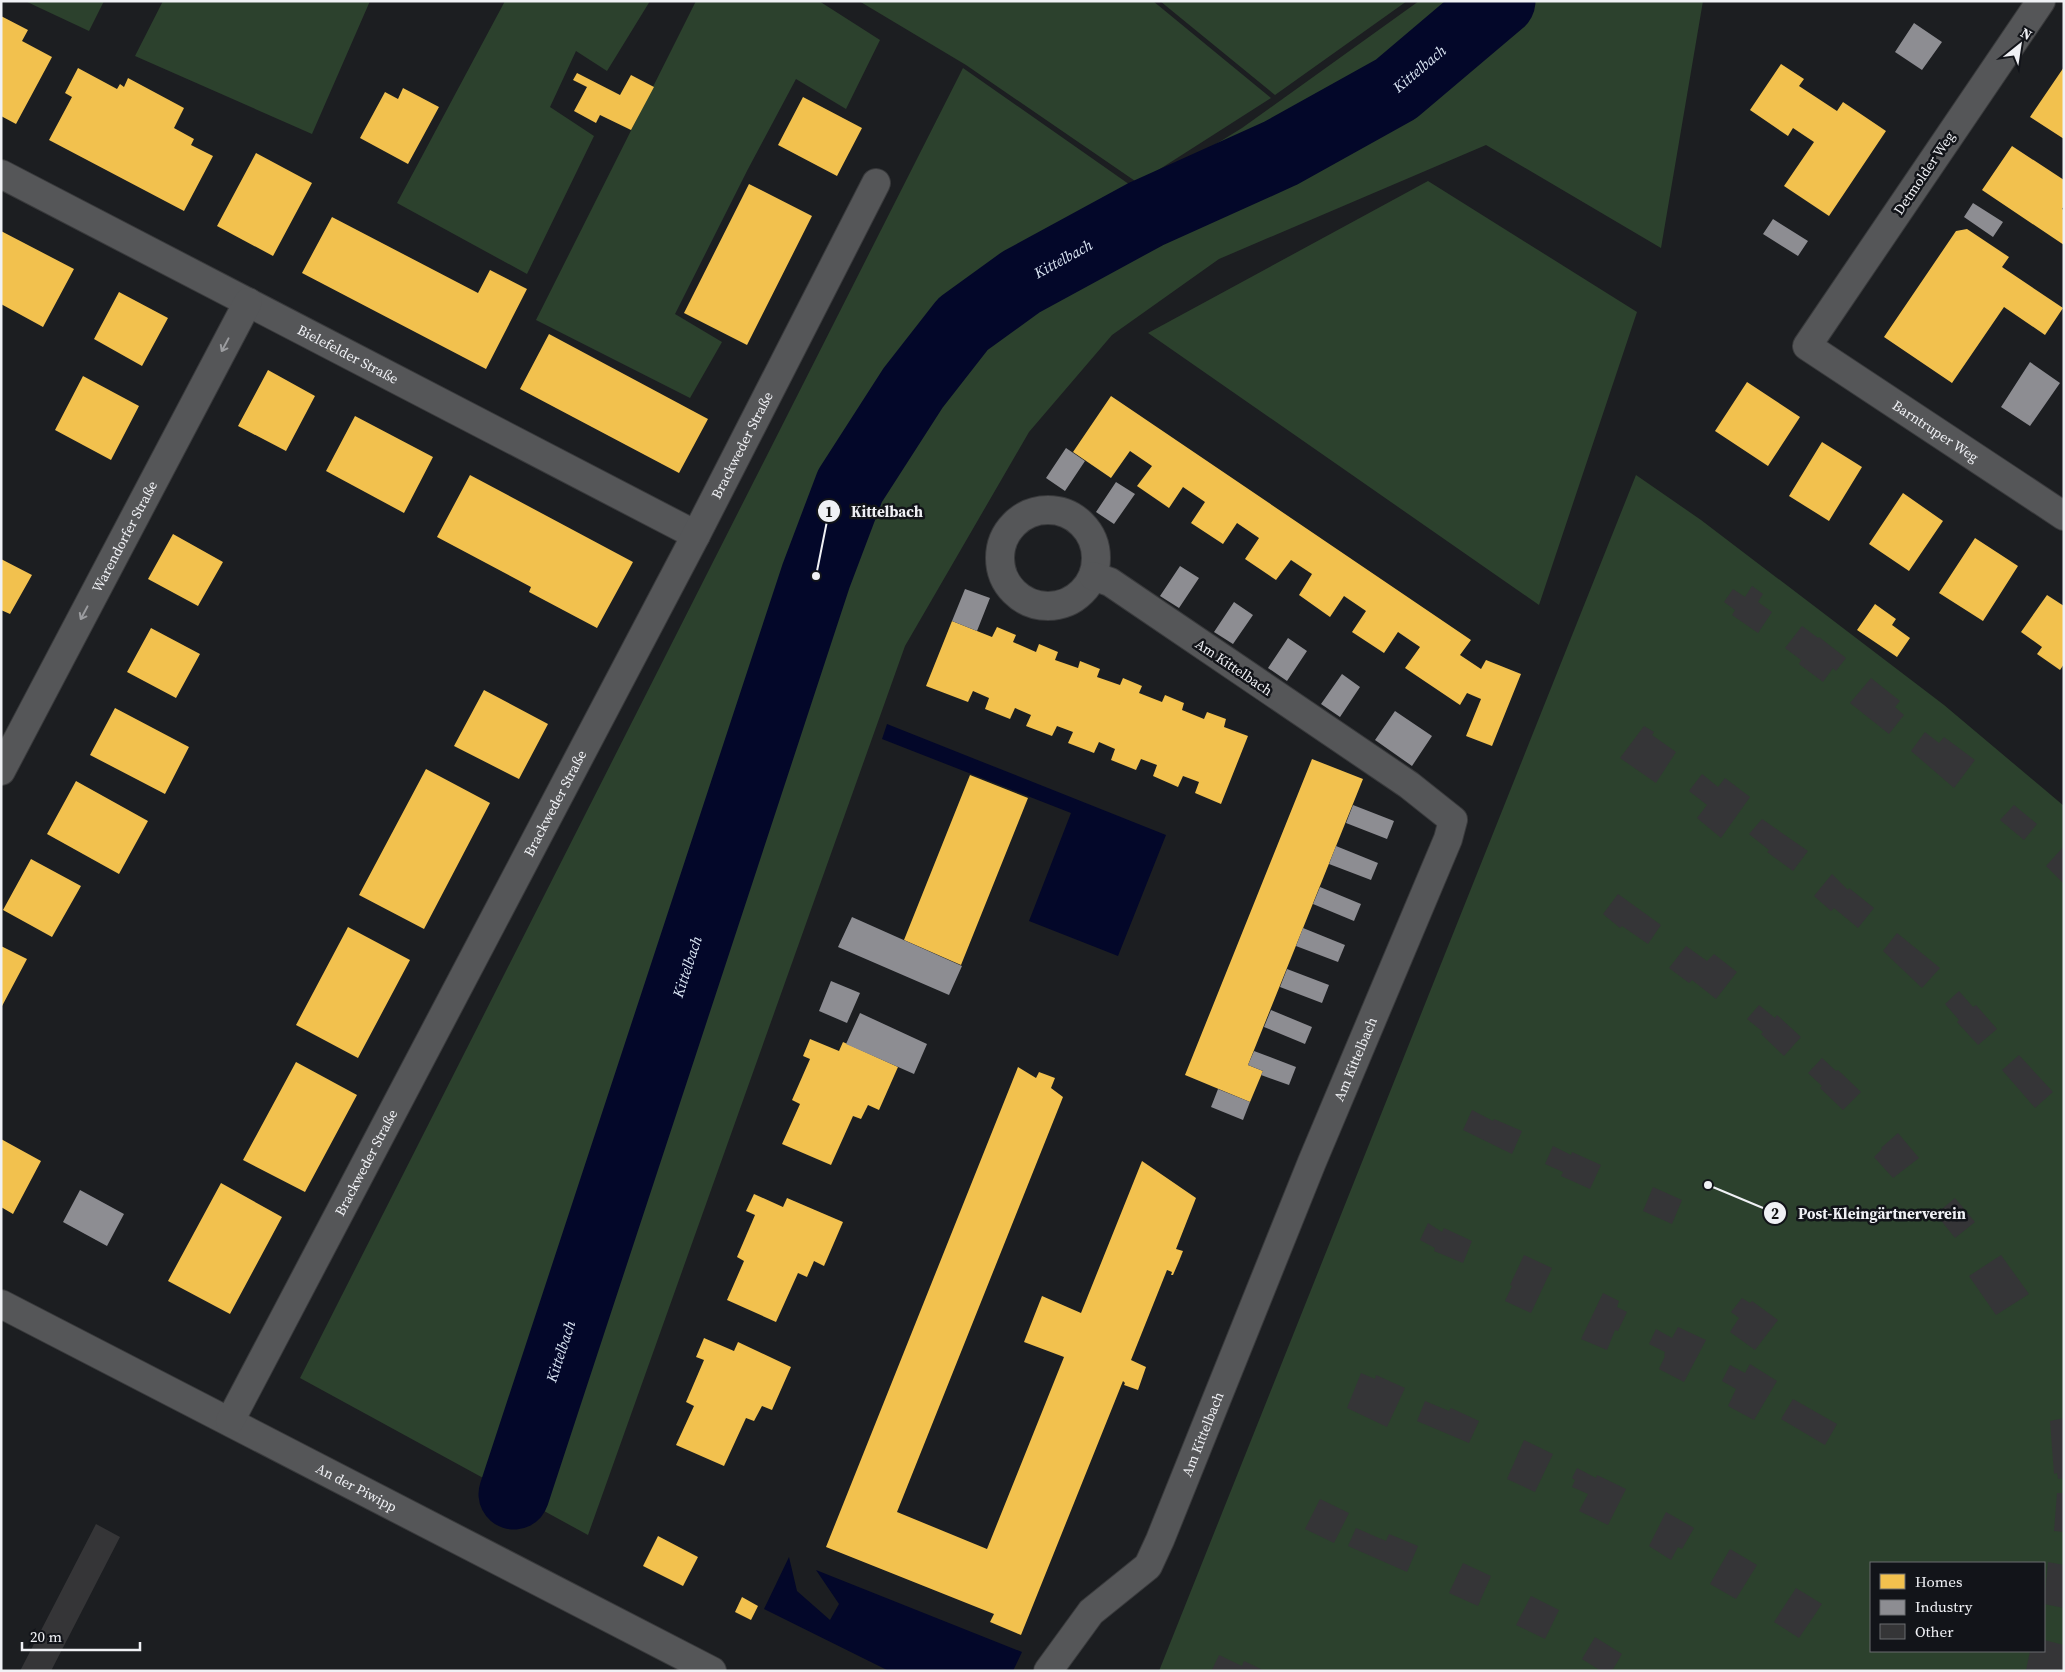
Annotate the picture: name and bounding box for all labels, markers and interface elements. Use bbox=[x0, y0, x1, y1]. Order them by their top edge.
north arrow bbox=[1995, 20, 2045, 70]
text: N bbox=[2017, 23, 2036, 45]
water label: Kittelbach bbox=[1388, 40, 1450, 98]
street label: Detmolder Weg bbox=[1889, 127, 1959, 219]
water label: Kittelbach bbox=[1029, 234, 1096, 284]
street label: Bielefelder Straße bbox=[294, 320, 402, 389]
one-way arrow bbox=[220, 337, 229, 352]
street label: Brackweder Straße bbox=[706, 388, 778, 502]
street label: Barntruper Weg bbox=[1888, 395, 1983, 467]
street label: Warendorfer Straße bbox=[87, 477, 162, 596]
callout: Kittelbach bbox=[817, 496, 933, 526]
text: 1 bbox=[825, 501, 833, 522]
text: Kittelbach bbox=[851, 501, 923, 522]
one-way arrow bbox=[79, 605, 89, 620]
street label: Am Kittelbach bbox=[1191, 634, 1277, 700]
street label: Brackweder Straße bbox=[519, 746, 591, 860]
water label: Kittelbach bbox=[667, 933, 707, 1001]
street label: Am Kittelbach bbox=[1329, 1014, 1382, 1104]
street label: Brackweder Straße bbox=[330, 1106, 402, 1219]
callout: Post-Kleingärtnerverein bbox=[1763, 1198, 1976, 1228]
text: 2 bbox=[1771, 1203, 1779, 1224]
text: Post-Kleingärtnerverein bbox=[1798, 1203, 1966, 1224]
water label: Kittelbach bbox=[540, 1318, 580, 1386]
street label: Am Kittelbach bbox=[1177, 1389, 1229, 1479]
street label: An der Piwipp bbox=[312, 1458, 400, 1517]
legend bbox=[1870, 1562, 2045, 1652]
text: Homes bbox=[1915, 1571, 1962, 1592]
text: Industry bbox=[1915, 1596, 1973, 1617]
scale bar bbox=[22, 1620, 140, 1652]
text: Other bbox=[1915, 1621, 1954, 1642]
text: 20 m bbox=[30, 1626, 62, 1647]

